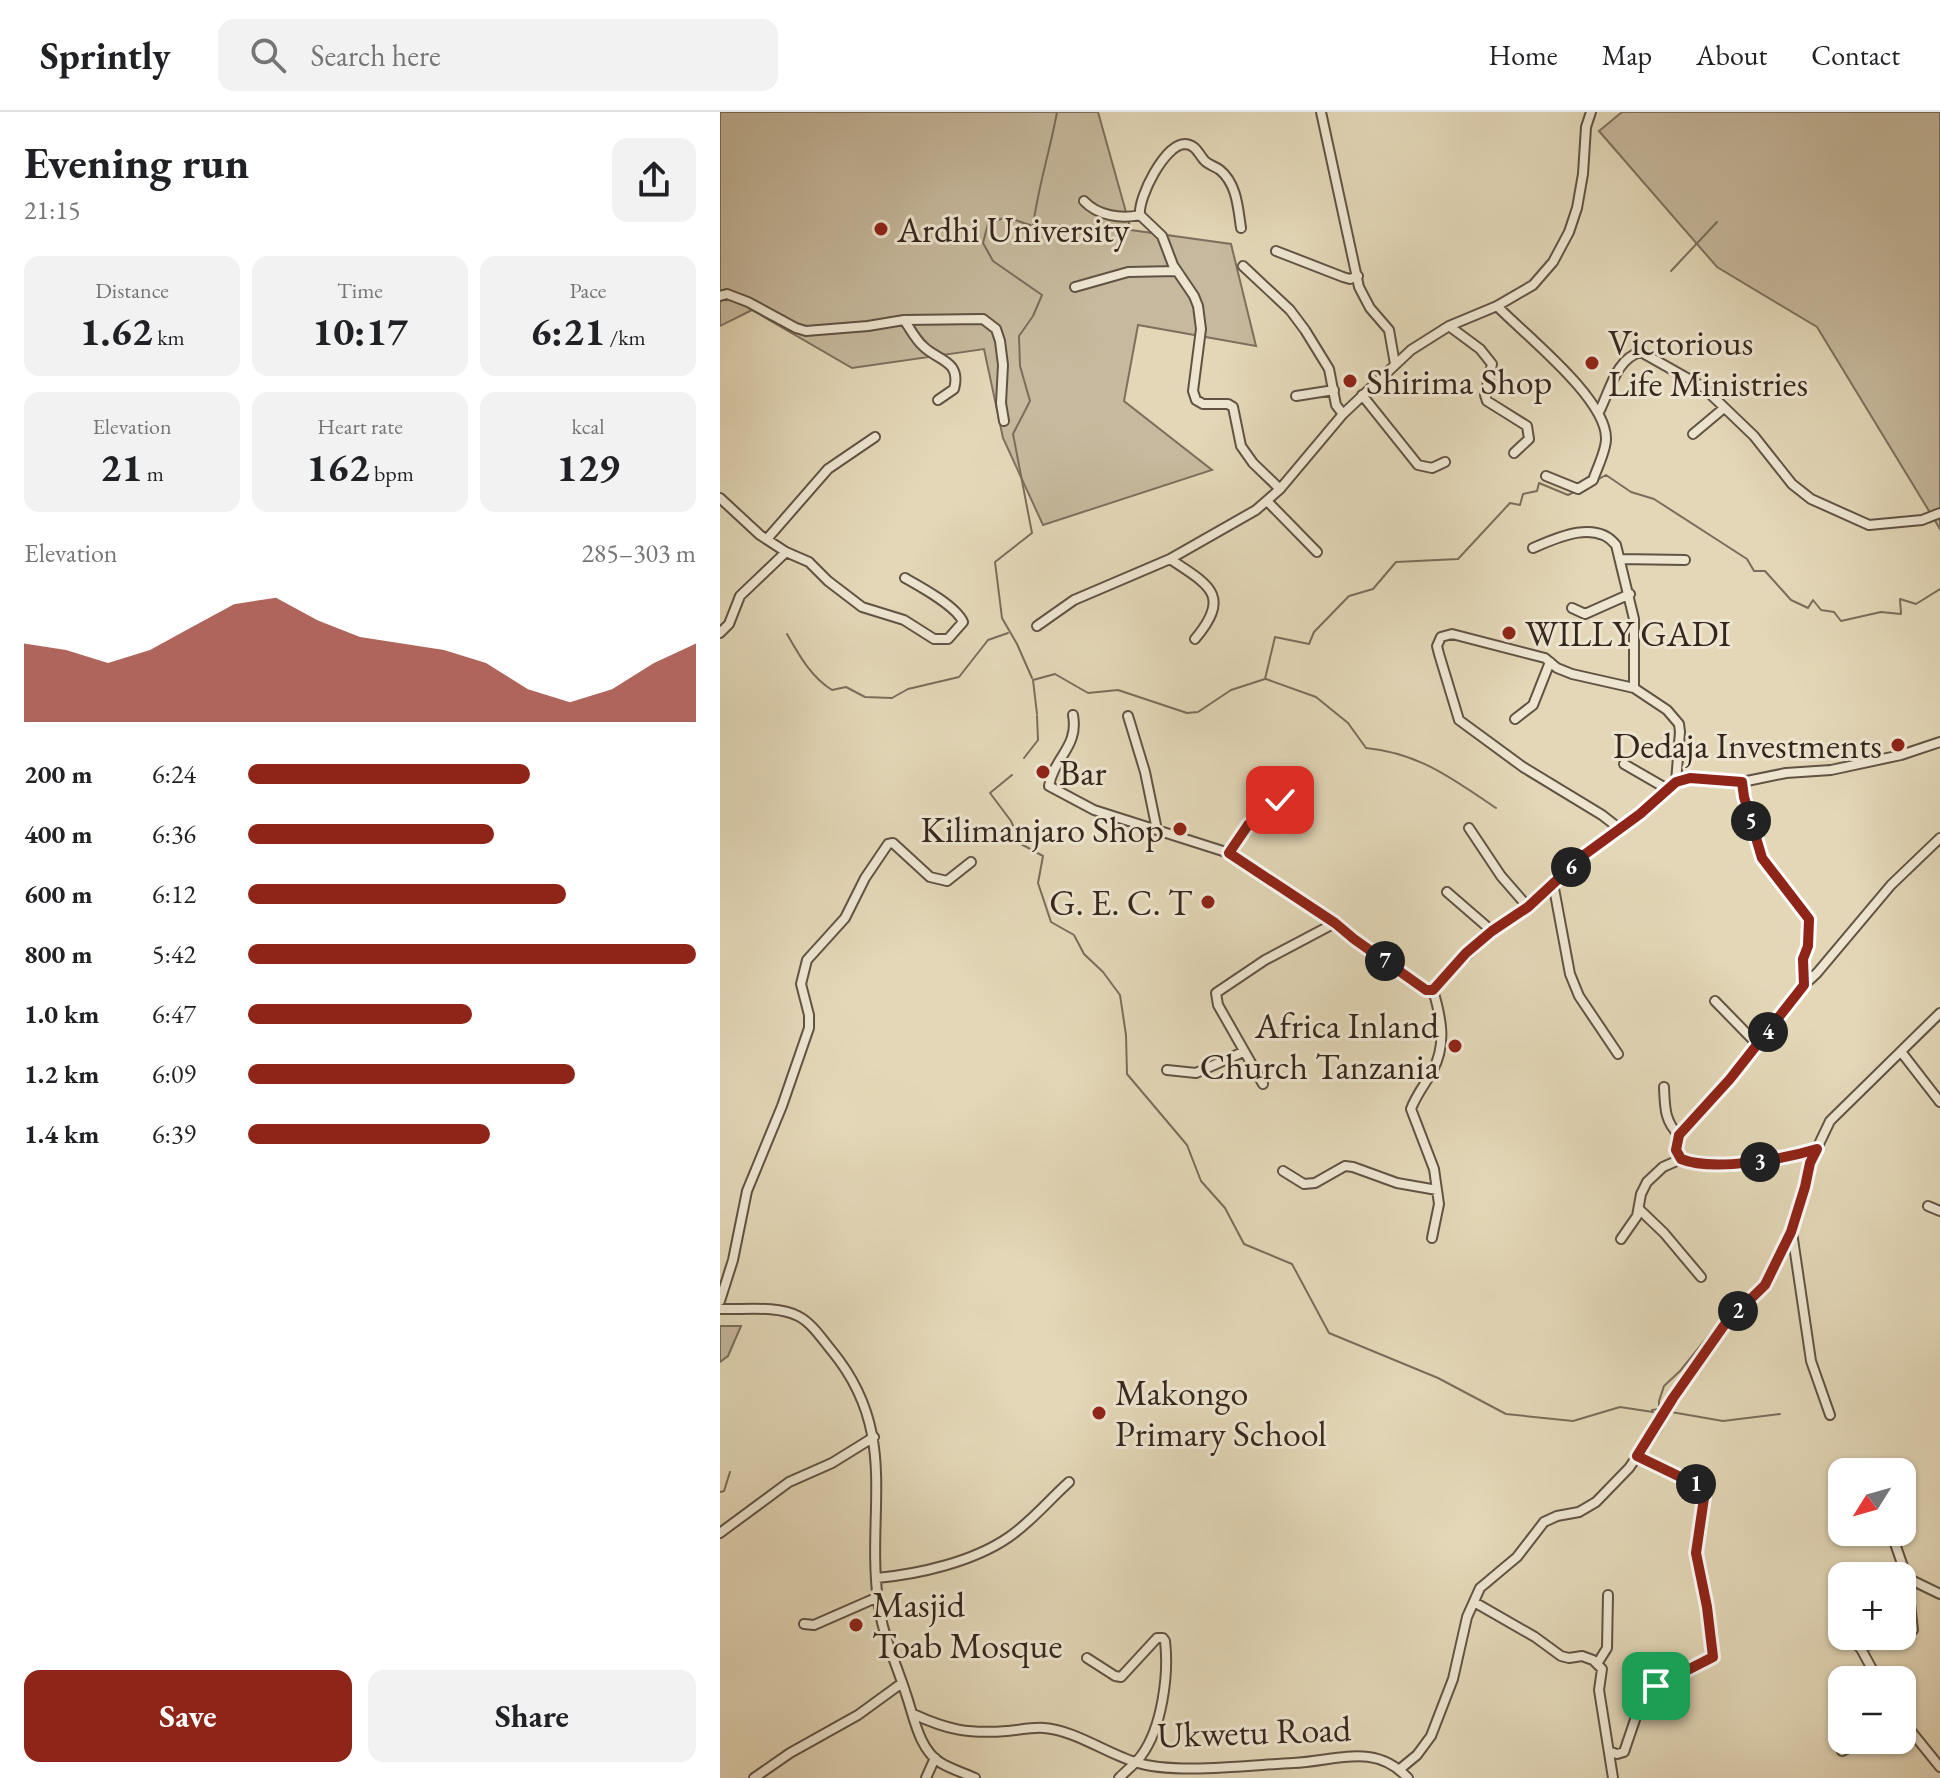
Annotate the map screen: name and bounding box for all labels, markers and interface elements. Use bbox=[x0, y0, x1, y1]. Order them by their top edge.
search box bbox=[218, 19, 778, 91]
text: Sprintly bbox=[40, 31, 170, 80]
icon: search bbox=[246, 33, 290, 77]
text: Search here bbox=[310, 36, 441, 75]
text: Home bbox=[1488, 37, 1558, 73]
text: Map bbox=[1602, 37, 1652, 73]
text: About bbox=[1696, 37, 1767, 73]
text: Contact bbox=[1811, 37, 1900, 73]
text: Evening run bbox=[24, 134, 249, 191]
button: share bbox=[612, 138, 696, 222]
text: 21:15 bbox=[24, 193, 80, 227]
place label: Ardhi University bbox=[896, 206, 1130, 253]
marker: Ardhi University bbox=[872, 220, 890, 238]
text: Distance bbox=[95, 276, 169, 305]
text: Time bbox=[337, 276, 383, 305]
text: Pace bbox=[570, 276, 606, 305]
text: 1.62 bbox=[79, 305, 153, 357]
text: 10:17 bbox=[312, 305, 408, 357]
text: 6:21 bbox=[530, 305, 605, 357]
place label: Victorious Life Ministries bbox=[1608, 319, 1808, 407]
text: km bbox=[153, 323, 185, 352]
text: /km bbox=[605, 323, 646, 352]
marker: Victorious Life Ministries bbox=[1583, 354, 1601, 372]
place label: Shirima Shop bbox=[1366, 358, 1552, 405]
marker: Shirima Shop bbox=[1341, 372, 1359, 390]
text: Elevation bbox=[92, 412, 172, 441]
text: Heart rate bbox=[317, 412, 403, 441]
text: kcal bbox=[571, 412, 605, 441]
text: 21 bbox=[100, 441, 142, 493]
text: 162 bbox=[306, 441, 370, 493]
text: 129 bbox=[556, 441, 620, 493]
text: m bbox=[142, 459, 164, 488]
text: bpm bbox=[370, 459, 414, 488]
text: Elevation bbox=[24, 536, 118, 570]
text: 285–303 m bbox=[581, 536, 696, 570]
place label: WILLY GADI bbox=[1525, 610, 1731, 657]
marker: WILLY GADI bbox=[1500, 624, 1518, 642]
place label: Dedaja Investments bbox=[1613, 722, 1882, 769]
marker: Dedaja Investments bbox=[1889, 736, 1907, 754]
place label: Bar bbox=[1059, 749, 1107, 796]
text: 200 m bbox=[24, 757, 92, 791]
text: 6:24 bbox=[152, 757, 196, 791]
marker: Bar bbox=[1034, 763, 1052, 781]
pin bbox=[1246, 766, 1314, 834]
icon: check bbox=[1258, 778, 1302, 822]
pin: 5 bbox=[1731, 801, 1771, 841]
place label: Kilimanjaro Shop bbox=[920, 806, 1164, 853]
text: 5 bbox=[1745, 806, 1757, 835]
text: 400 m bbox=[24, 817, 92, 851]
text: 6:36 bbox=[152, 817, 196, 851]
marker: Kilimanjaro Shop bbox=[1171, 820, 1189, 838]
pin: 6 bbox=[1551, 847, 1591, 887]
text: 6 bbox=[1565, 852, 1577, 881]
text: 600 m bbox=[24, 877, 92, 911]
text: 6:12 bbox=[152, 877, 196, 911]
place label: G. E. C. T bbox=[1049, 879, 1193, 926]
marker: G. E. C. T bbox=[1199, 893, 1217, 911]
text: 800 m bbox=[24, 937, 92, 971]
text: 5:42 bbox=[152, 937, 196, 971]
pin: 7 bbox=[1365, 941, 1405, 981]
text: 7 bbox=[1379, 946, 1391, 975]
text: 1.0 km bbox=[24, 997, 99, 1031]
text: 6:47 bbox=[152, 997, 196, 1031]
place label: Africa Inland Church Tanzania bbox=[1200, 1002, 1440, 1090]
pin: 4 bbox=[1748, 1012, 1788, 1052]
text: 4 bbox=[1762, 1017, 1774, 1046]
marker: Africa Inland Church Tanzania bbox=[1446, 1037, 1464, 1055]
text: 1.2 km bbox=[24, 1057, 99, 1091]
text: 6:09 bbox=[152, 1057, 196, 1091]
text: 1.4 km bbox=[24, 1117, 99, 1151]
text: 6:39 bbox=[152, 1117, 196, 1151]
pin: 3 bbox=[1740, 1142, 1780, 1182]
text: 3 bbox=[1754, 1147, 1766, 1176]
pin: 2 bbox=[1718, 1291, 1758, 1331]
text: 2 bbox=[1732, 1296, 1744, 1325]
place label: Makongo Primary School bbox=[1115, 1369, 1327, 1457]
marker: Makongo Primary School bbox=[1090, 1404, 1108, 1422]
north arrow bbox=[1828, 1458, 1916, 1546]
map controls bbox=[1828, 1458, 1916, 1754]
pin: 1 bbox=[1676, 1464, 1716, 1504]
text: 1 bbox=[1690, 1469, 1702, 1498]
button: + bbox=[1828, 1562, 1916, 1650]
place label: Masjid Toab Mosque bbox=[872, 1581, 1063, 1669]
marker: Masjid Toab Mosque bbox=[847, 1616, 865, 1634]
pin bbox=[1622, 1652, 1690, 1720]
icon: arrive bbox=[1634, 1664, 1678, 1708]
button: − bbox=[1828, 1666, 1916, 1754]
button: Save bbox=[24, 1670, 352, 1762]
button: Share bbox=[368, 1670, 696, 1762]
street label: Ukwetu Road bbox=[1156, 1705, 1353, 1758]

